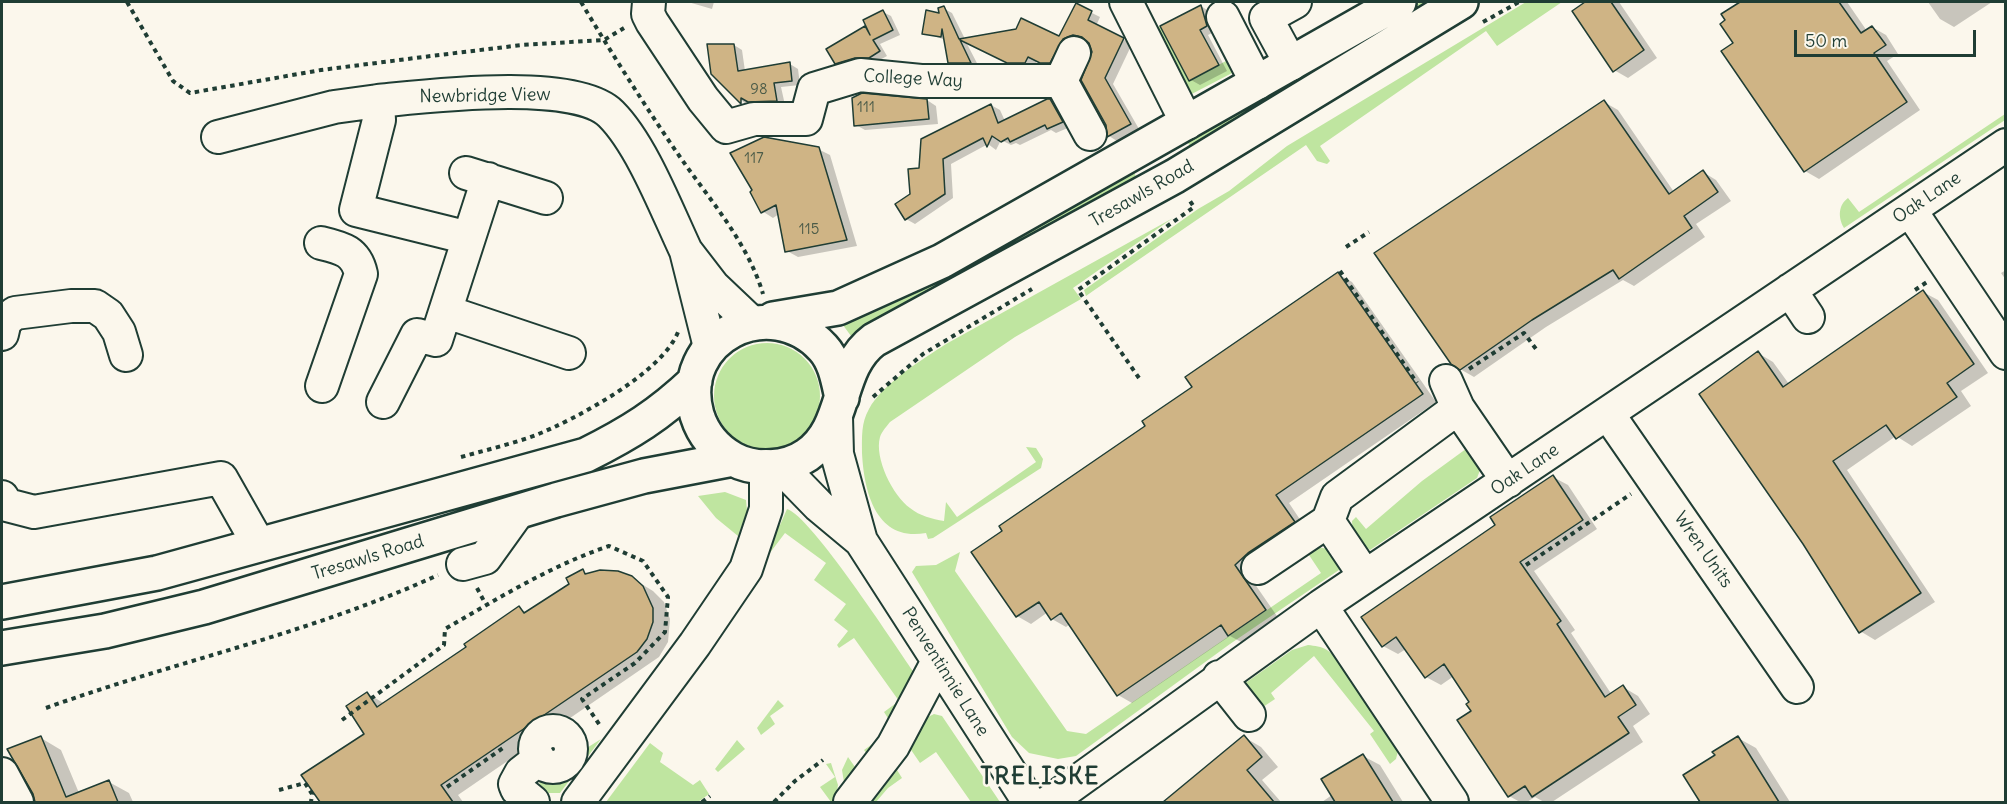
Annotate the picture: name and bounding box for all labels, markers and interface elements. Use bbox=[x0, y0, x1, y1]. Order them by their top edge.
scale bar bbox=[1797, 18, 1978, 56]
text: 50 m bbox=[1805, 29, 1847, 52]
street label: College Way bbox=[863, 66, 963, 92]
house number: 98 bbox=[750, 81, 768, 99]
street label: Newbridge View bbox=[419, 84, 551, 108]
house number: 111 bbox=[857, 99, 875, 117]
house number: 117 bbox=[744, 150, 764, 168]
street label: Tresawls Road bbox=[1086, 156, 1198, 232]
street label: Oak Lane bbox=[1889, 167, 1965, 229]
house number: 115 bbox=[799, 221, 819, 239]
street label: Oak Lane bbox=[1487, 439, 1563, 501]
street label: Wren Units bbox=[1669, 508, 1737, 592]
street label: Tresawls Road bbox=[309, 531, 427, 585]
street label: Penventinnie Lane bbox=[897, 604, 993, 740]
district label: TRELISKE bbox=[980, 763, 1100, 791]

